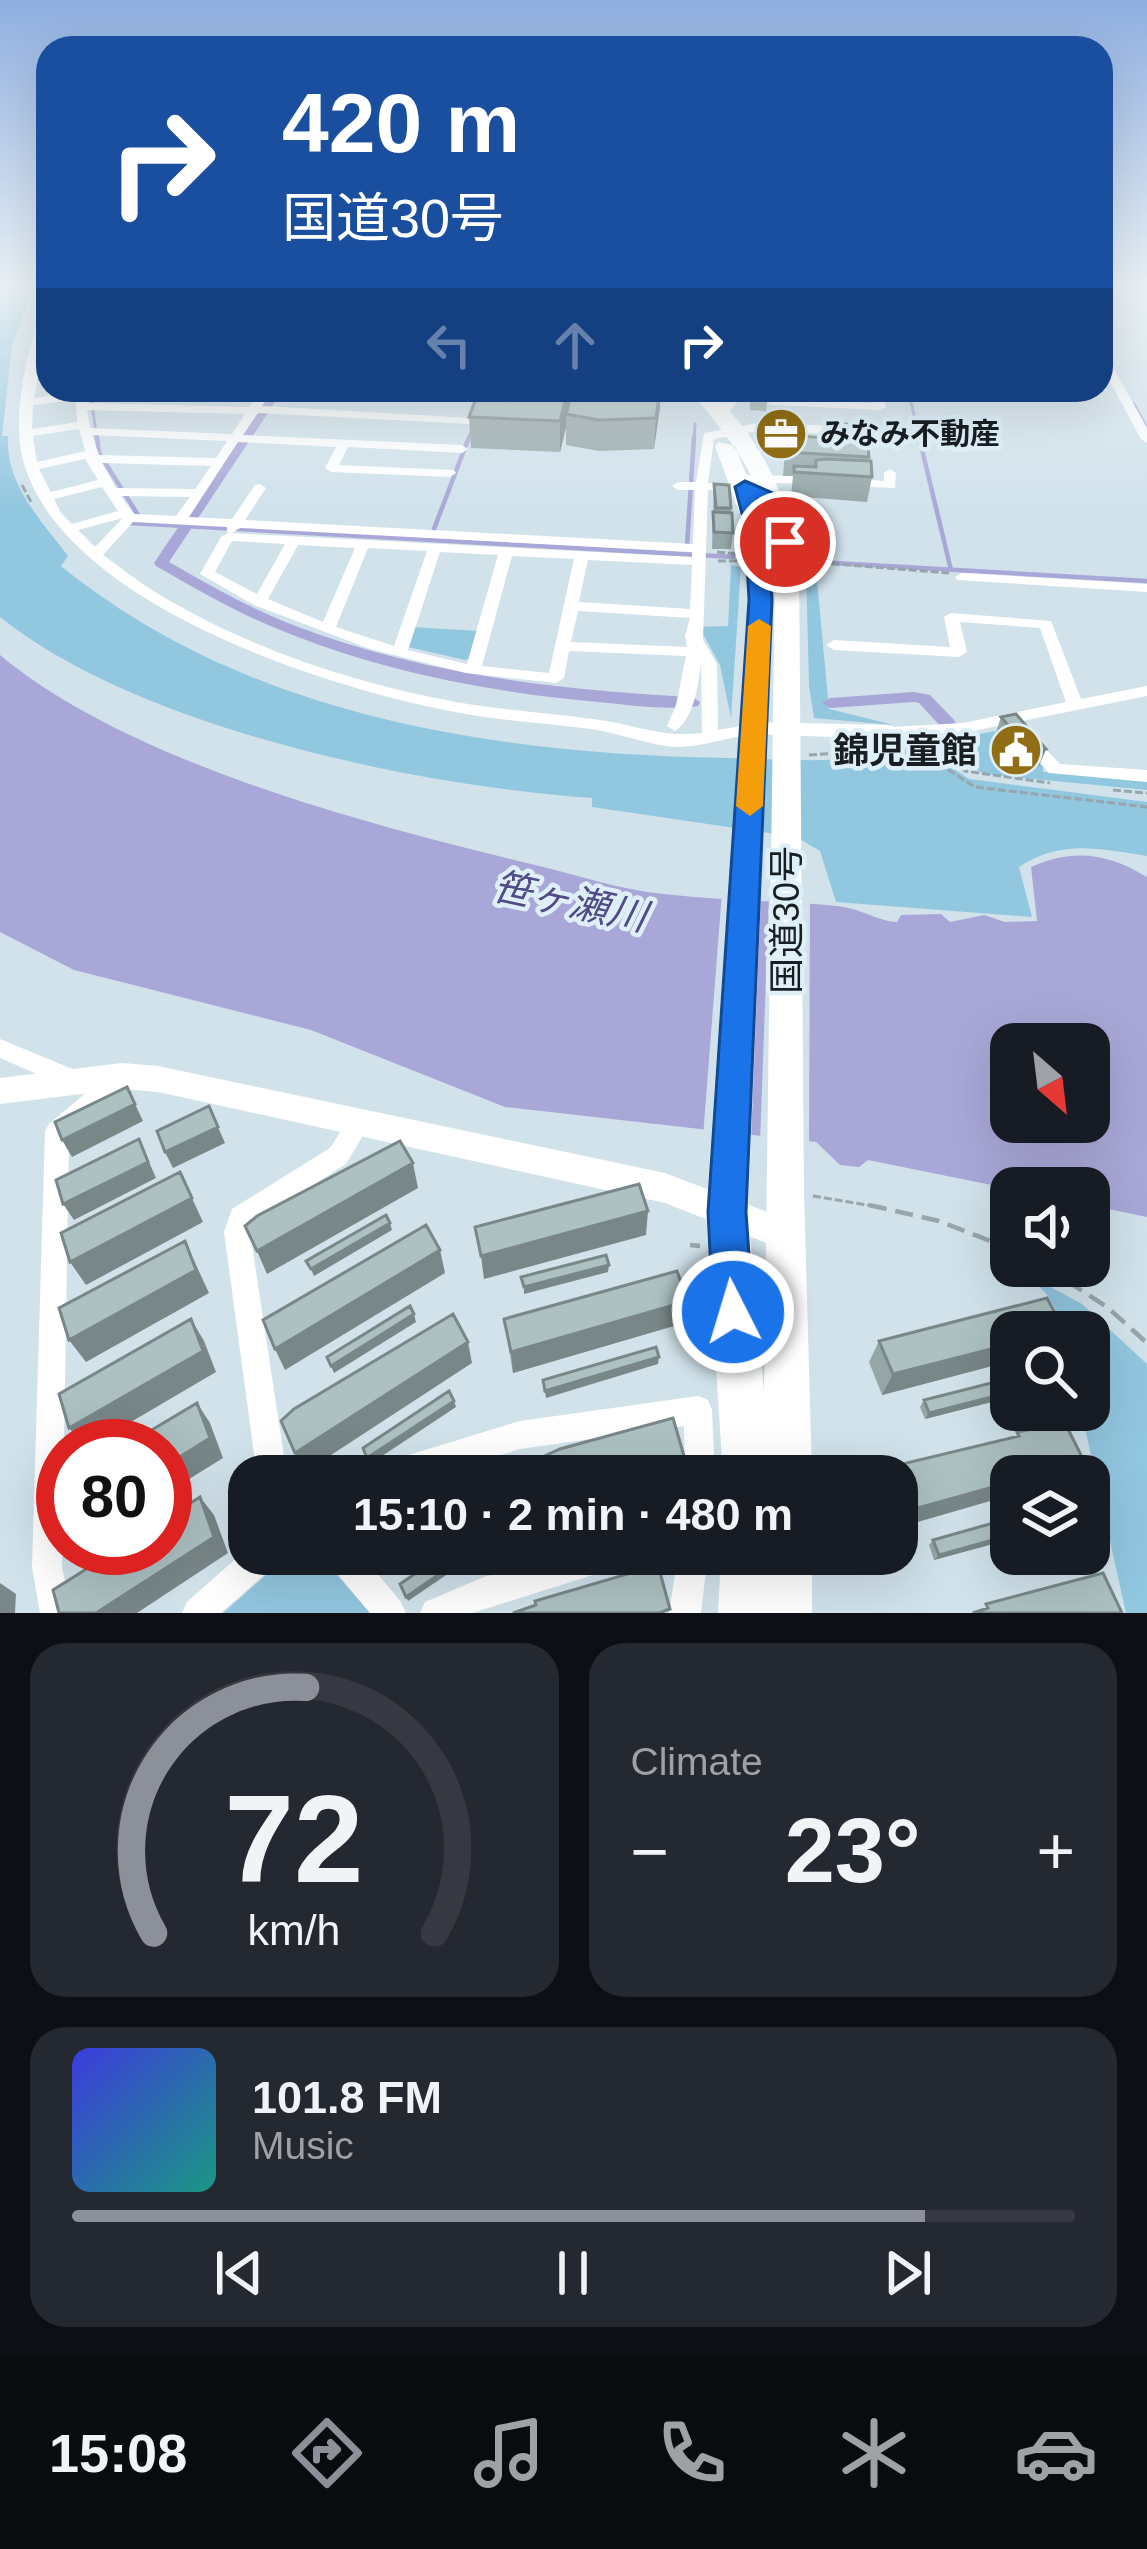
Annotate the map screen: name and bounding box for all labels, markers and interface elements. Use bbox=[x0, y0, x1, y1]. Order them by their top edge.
text: 420 m bbox=[282, 76, 520, 170]
icon: right bbox=[84, 84, 240, 240]
text: 国道30号 bbox=[282, 188, 504, 248]
icon: left bbox=[416, 312, 482, 378]
icon: ahead bbox=[542, 312, 608, 378]
icon: right bbox=[668, 312, 734, 378]
office icon: みなみ不動産 bbox=[753, 406, 809, 462]
place label: みなみ不動産 bbox=[820, 417, 1000, 450]
pin bbox=[734, 491, 836, 593]
icon: arrive bbox=[752, 509, 818, 575]
public building icon: 錦児童館 bbox=[988, 722, 1044, 778]
place label: 錦児童館 bbox=[833, 730, 977, 771]
street label: 国道30号 bbox=[766, 846, 807, 994]
water label: 笹ヶ瀬川 bbox=[489, 864, 655, 940]
north arrow bbox=[990, 1023, 1110, 1143]
map controls bbox=[990, 1023, 1110, 1575]
button: sound bbox=[990, 1167, 1110, 1287]
position arrow bbox=[670, 1249, 796, 1375]
button: search bbox=[990, 1311, 1110, 1431]
speed limit sign: 80 bbox=[36, 1419, 192, 1575]
button: layers bbox=[990, 1455, 1110, 1575]
text: 15:10 · 2 min · 480 m bbox=[353, 1489, 793, 1540]
text: Climate bbox=[631, 1740, 763, 1783]
text: 72 bbox=[225, 1769, 364, 1908]
text: 23° bbox=[785, 1801, 921, 1901]
text: − bbox=[631, 1814, 669, 1888]
text: + bbox=[1036, 1814, 1075, 1888]
text: km/h bbox=[248, 1906, 341, 1954]
text: 101.8 FM bbox=[252, 2072, 442, 2123]
text: Music bbox=[252, 2124, 354, 2167]
icon: previous bbox=[206, 2240, 272, 2306]
icon: pause bbox=[540, 2240, 606, 2306]
icon: next bbox=[875, 2240, 941, 2306]
icon: directions bbox=[285, 2411, 369, 2495]
icon: music bbox=[467, 2411, 551, 2495]
icon: phone bbox=[650, 2411, 734, 2495]
icon: climate bbox=[832, 2411, 916, 2495]
icon: car bbox=[1014, 2411, 1098, 2495]
text: 15:08 bbox=[49, 2423, 187, 2483]

